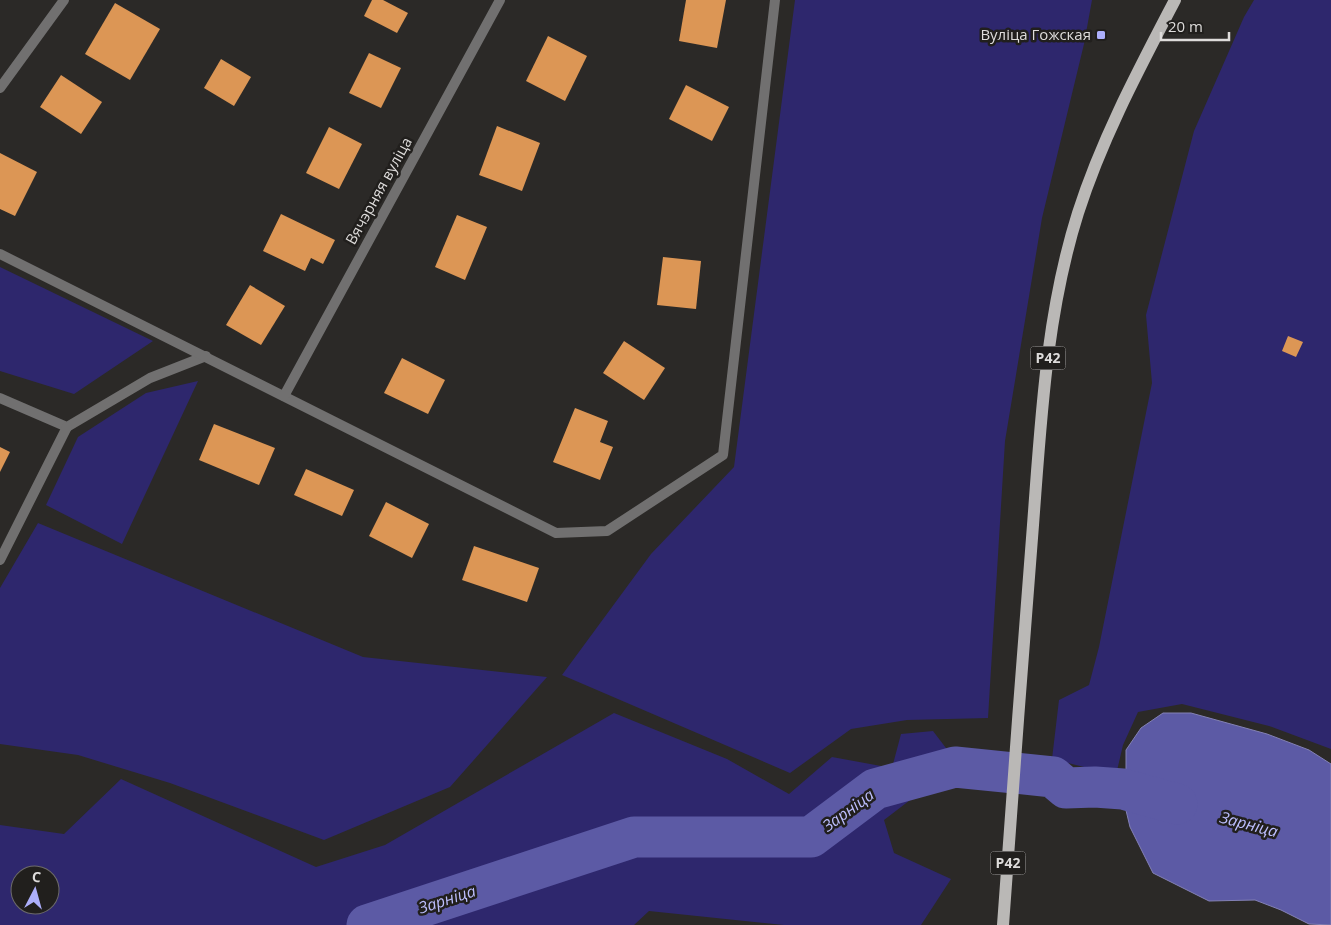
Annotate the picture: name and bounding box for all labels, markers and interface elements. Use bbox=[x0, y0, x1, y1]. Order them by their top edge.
scale bar bbox=[1161, 10, 1228, 42]
text: 20 m bbox=[1168, 16, 1203, 36]
place label: Вуліца Гожская bbox=[980, 24, 1091, 44]
marker: Вуліца Гожская bbox=[1095, 29, 1107, 41]
street label: Вячэрняя вуліца bbox=[340, 133, 416, 248]
road number: Р42 bbox=[1030, 346, 1066, 369]
water label: Зарніца bbox=[817, 784, 878, 837]
water label: Зарніца bbox=[1217, 805, 1280, 842]
road number: Р42 bbox=[990, 851, 1026, 874]
north arrow bbox=[10, 865, 60, 915]
text: С bbox=[31, 867, 42, 886]
water label: Зарніца bbox=[415, 879, 478, 919]

